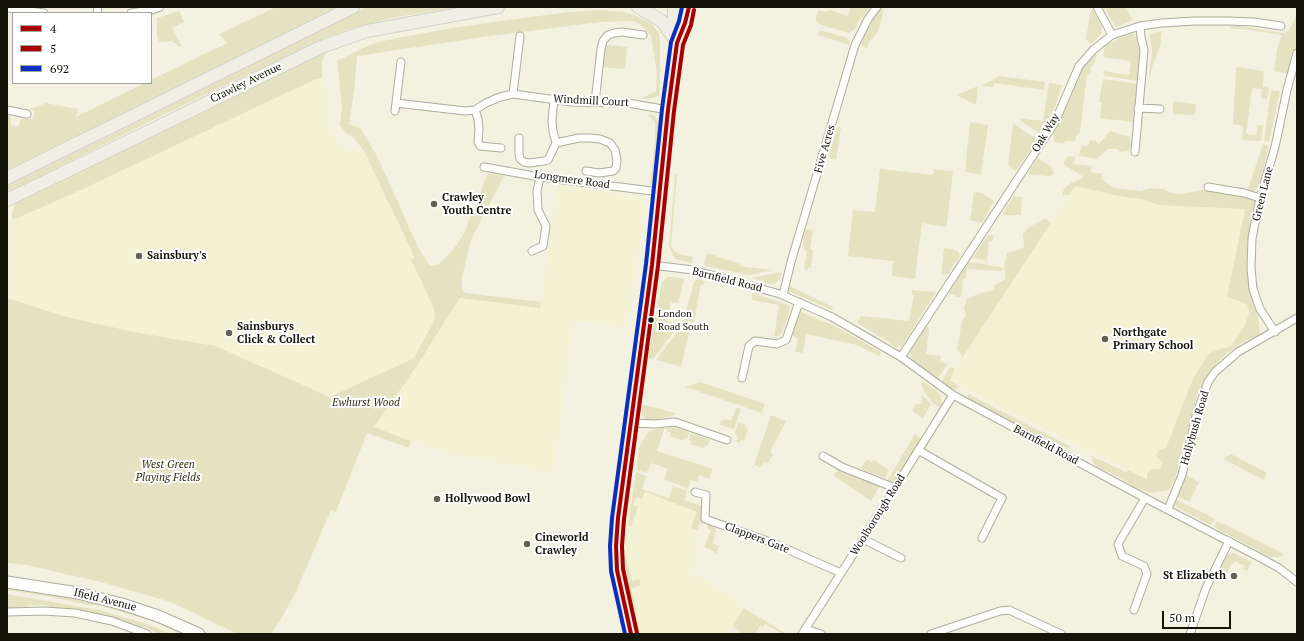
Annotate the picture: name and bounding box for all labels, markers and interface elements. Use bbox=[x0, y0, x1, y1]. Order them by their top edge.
legend bbox=[12, 12, 152, 84]
text: 4 bbox=[50, 21, 56, 36]
text: 5 bbox=[50, 41, 56, 56]
street label: Crawley Avenue bbox=[208, 60, 284, 106]
text: 692 bbox=[50, 61, 69, 76]
street label: Windmill Court bbox=[553, 92, 629, 110]
street label: Oak Way bbox=[1029, 111, 1063, 155]
street label: Five Acres bbox=[812, 123, 838, 175]
street label: Green Lane bbox=[1250, 165, 1276, 223]
street label: Longmere Road bbox=[533, 168, 611, 192]
place label: Crawley Youth Centre bbox=[442, 191, 511, 217]
marker: Crawley Youth Centre bbox=[429, 199, 439, 209]
place label: Sainsbury's bbox=[147, 249, 206, 263]
marker: Sainsbury's bbox=[134, 251, 144, 261]
street label: Barnfield Road bbox=[691, 265, 763, 295]
place label: London Road South bbox=[658, 308, 709, 332]
marker: London Road South bbox=[646, 315, 656, 325]
place label: Sainsburys Click & Collect bbox=[237, 320, 315, 346]
place label: Northgate Primary School bbox=[1113, 326, 1193, 352]
marker: Sainsburys Click & Collect bbox=[224, 328, 234, 338]
marker: Northgate Primary School bbox=[1100, 334, 1110, 344]
street label: Hollybush Road bbox=[1178, 389, 1212, 467]
park label: Ewhurst Wood bbox=[332, 396, 400, 410]
street label: Barnfield Road bbox=[1011, 422, 1081, 468]
park label: West Green Playing Fields bbox=[136, 458, 200, 484]
street label: Woolborough Road bbox=[848, 472, 908, 558]
place label: Hollywood Bowl bbox=[445, 492, 530, 506]
marker: Hollywood Bowl bbox=[432, 494, 442, 504]
street label: Clappers Gate bbox=[723, 520, 791, 556]
place label: Cineworld Crawley bbox=[535, 531, 589, 557]
marker: Cineworld Crawley bbox=[522, 539, 532, 549]
place label: St Elizabeth bbox=[1163, 569, 1226, 583]
marker: St Elizabeth bbox=[1229, 571, 1239, 581]
street label: Ifield Avenue bbox=[72, 586, 138, 614]
scale bar bbox=[1164, 603, 1233, 629]
text: 50 m bbox=[1169, 610, 1195, 625]

